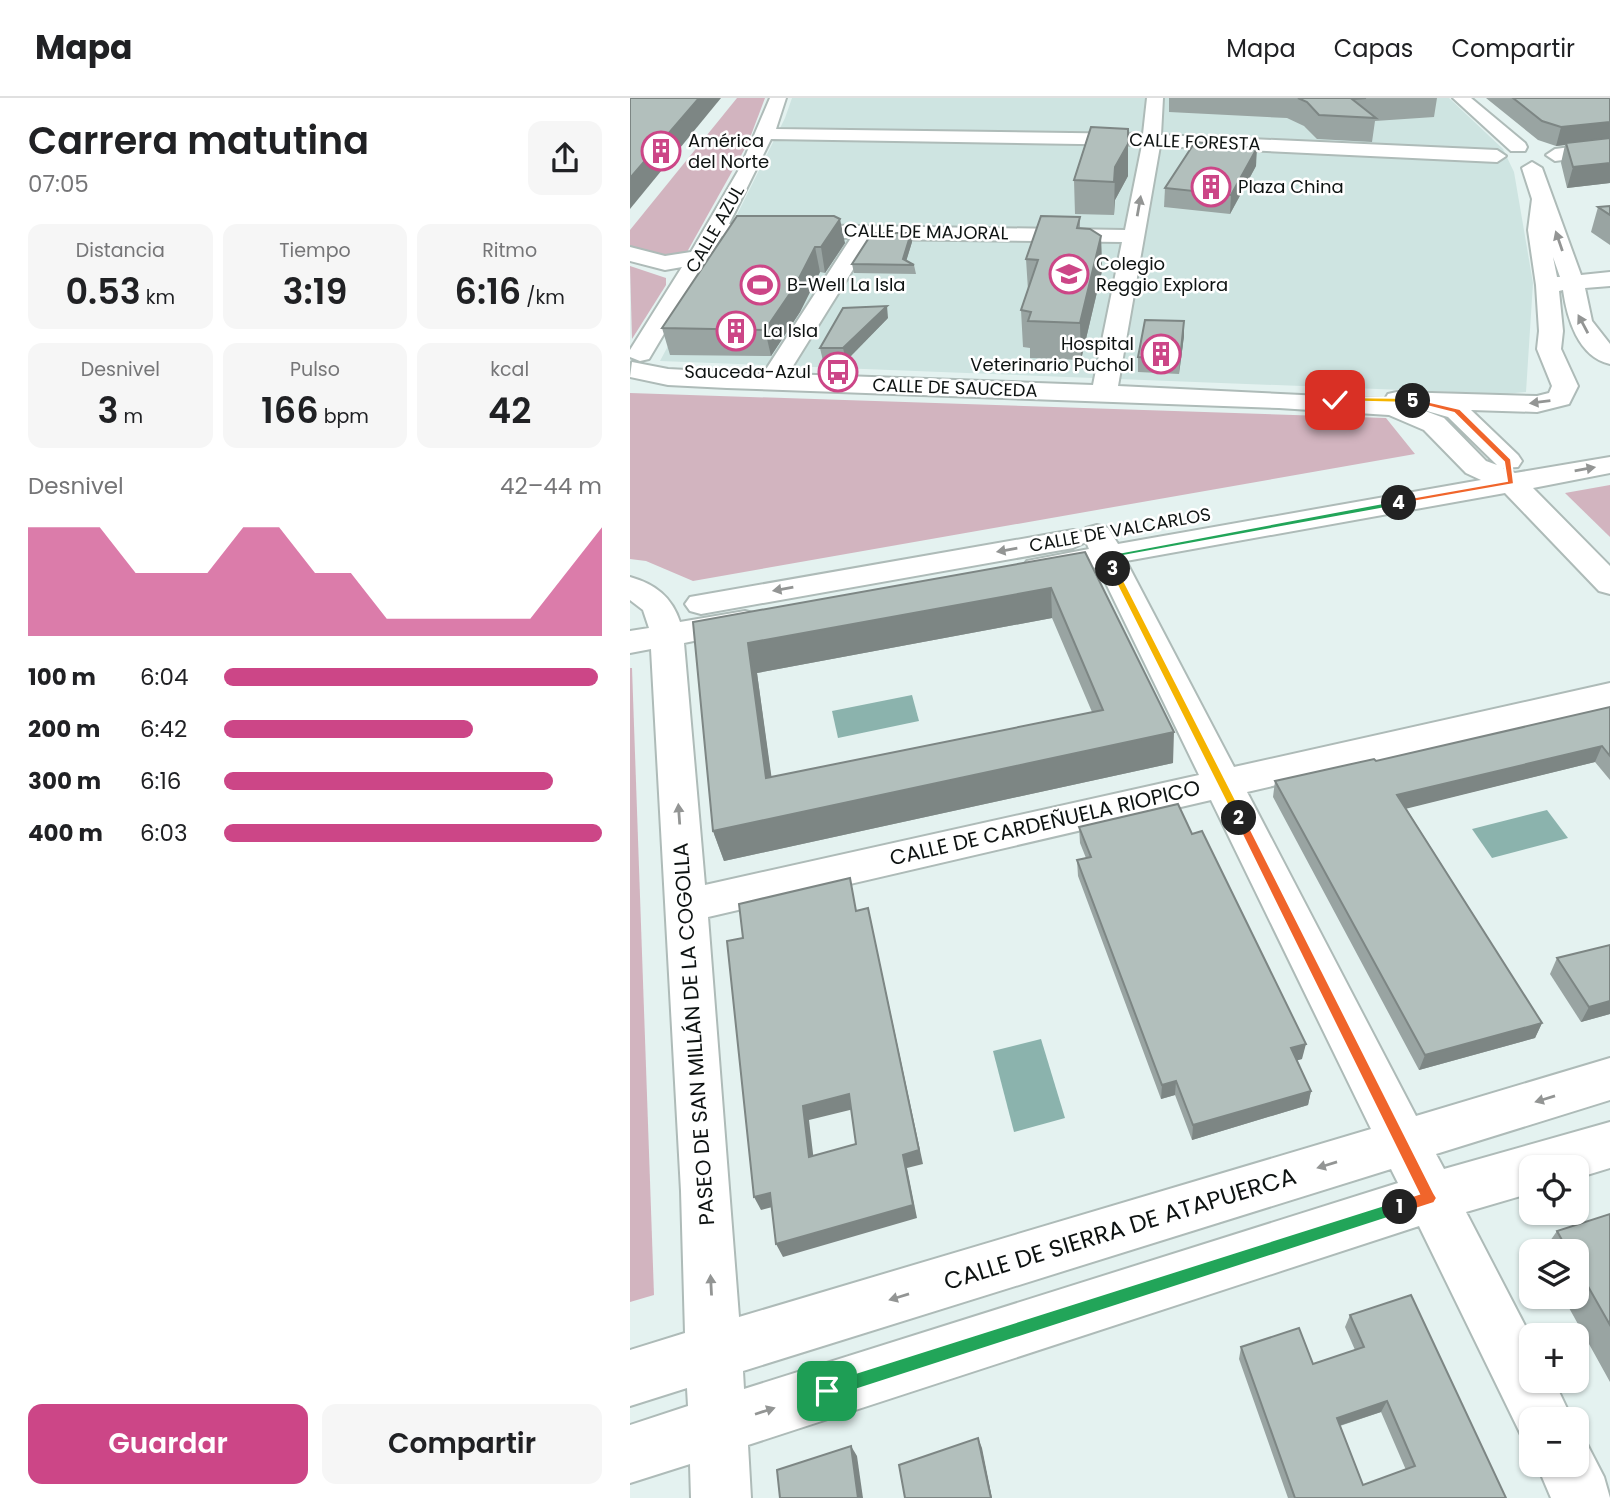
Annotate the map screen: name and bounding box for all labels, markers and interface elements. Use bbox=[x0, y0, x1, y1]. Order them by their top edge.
text: Mapa bbox=[35, 24, 133, 71]
text: Mapa bbox=[1226, 32, 1296, 65]
text: Capas bbox=[1334, 32, 1413, 65]
text: Compartir bbox=[1451, 32, 1575, 65]
text: Carrera matutina bbox=[28, 114, 369, 167]
button: share bbox=[528, 121, 602, 195]
street label: CALLE FORESTA bbox=[1129, 127, 1261, 156]
place label: América del Norte bbox=[688, 128, 769, 174]
building icon: América del Norte bbox=[640, 130, 682, 172]
building icon: Plaza China bbox=[1190, 166, 1232, 208]
text: 07:05 bbox=[28, 168, 89, 200]
place label: Plaza China bbox=[1238, 174, 1344, 199]
street label: CALLE AZUL bbox=[679, 180, 750, 277]
one-way arrow bbox=[1134, 195, 1145, 217]
street label: CALLE DE MAJORAL bbox=[844, 218, 1009, 245]
one-way arrow bbox=[1553, 231, 1563, 252]
text: Distancia bbox=[76, 237, 165, 264]
text: Tiempo bbox=[279, 237, 351, 264]
text: Ritmo bbox=[482, 237, 537, 264]
place label: Colegio Reggio Explora bbox=[1096, 251, 1228, 297]
school or university icon: Colegio Reggio Explora bbox=[1048, 253, 1090, 295]
sports icon: B-Well La Isla bbox=[739, 264, 781, 306]
text: 0.53 bbox=[66, 267, 141, 316]
text: 3:19 bbox=[283, 267, 347, 316]
text: 6:16 bbox=[455, 267, 521, 316]
place label: B-Well La Isla bbox=[787, 272, 906, 297]
text: km bbox=[141, 284, 175, 311]
text: /km bbox=[521, 284, 565, 311]
building icon: La Isla bbox=[715, 310, 757, 352]
one-way arrow bbox=[1577, 315, 1589, 334]
place label: La Isla bbox=[763, 318, 818, 343]
place label: Hospital Veterinario Puchol bbox=[970, 331, 1134, 377]
building icon: Hospital Veterinario Puchol bbox=[1140, 333, 1182, 375]
bus stop icon: Sauceda-Azul bbox=[817, 351, 859, 393]
text: Desnivel bbox=[81, 356, 160, 383]
text: Pulso bbox=[290, 356, 340, 383]
text: kcal bbox=[490, 356, 529, 383]
place label: Sauceda-Azul bbox=[684, 359, 811, 384]
pin bbox=[1305, 370, 1365, 430]
street label: CALLE DE SAUCEDA bbox=[872, 372, 1038, 403]
icon: check bbox=[1316, 381, 1354, 419]
pin: 5 bbox=[1396, 384, 1430, 418]
text: 3 bbox=[98, 386, 118, 435]
text: 166 bbox=[261, 386, 319, 435]
text: 42 bbox=[488, 386, 531, 435]
text: 5 bbox=[1406, 387, 1419, 414]
one-way arrow bbox=[1529, 396, 1551, 407]
text: m bbox=[118, 403, 143, 430]
text: bpm bbox=[319, 403, 369, 430]
one-way arrow bbox=[1574, 463, 1596, 474]
text: Desnivel bbox=[28, 470, 124, 502]
text: 42–44 m bbox=[500, 470, 602, 502]
pin: 4 bbox=[1382, 486, 1416, 520]
text: 4 bbox=[1392, 489, 1405, 516]
street label: CALLE DE VALCARLOS bbox=[1027, 501, 1213, 558]
one-way arrow bbox=[996, 545, 1018, 556]
pin: 3 bbox=[1096, 552, 1130, 587]
text: 3 bbox=[1107, 555, 1118, 582]
one-way arrow bbox=[772, 584, 794, 595]
text: 100 m bbox=[28, 661, 96, 693]
text: 6:04 bbox=[140, 661, 188, 693]
text: 200 m bbox=[28, 713, 100, 745]
text: 6:42 bbox=[140, 713, 187, 745]
text: 300 m bbox=[28, 765, 101, 797]
text: 6:16 bbox=[140, 765, 181, 797]
street label: CALLE DE CARDEÑUELA RIOPICO bbox=[887, 773, 1203, 872]
pin: 2 bbox=[1222, 800, 1256, 836]
one-way arrow bbox=[673, 803, 684, 825]
text: 2 bbox=[1233, 804, 1244, 831]
text: 400 m bbox=[28, 817, 103, 849]
text: 6:03 bbox=[140, 817, 188, 849]
street label: PASEO DE SAN MILLÁN DE LA COGOLLA bbox=[666, 842, 721, 1226]
one-way arrow bbox=[1534, 1095, 1555, 1105]
map controls bbox=[1519, 1155, 1589, 1477]
button: locate bbox=[1519, 1155, 1589, 1225]
street label: CALLE DE SIERRA DE ATAPUERCA bbox=[940, 1159, 1300, 1298]
one-way arrow bbox=[1316, 1161, 1337, 1171]
pin: 1 bbox=[1382, 1190, 1418, 1224]
text: 1 bbox=[1396, 1193, 1403, 1220]
button: layers bbox=[1519, 1239, 1589, 1309]
one-way arrow bbox=[706, 1274, 717, 1296]
one-way arrow bbox=[888, 1292, 909, 1302]
button: + bbox=[1519, 1323, 1589, 1393]
pin bbox=[797, 1361, 857, 1421]
icon: arrive bbox=[808, 1372, 846, 1410]
button: Guardar bbox=[28, 1404, 308, 1484]
button: Compartir bbox=[322, 1404, 602, 1484]
one-way arrow bbox=[755, 1405, 776, 1415]
button: − bbox=[1519, 1407, 1589, 1477]

